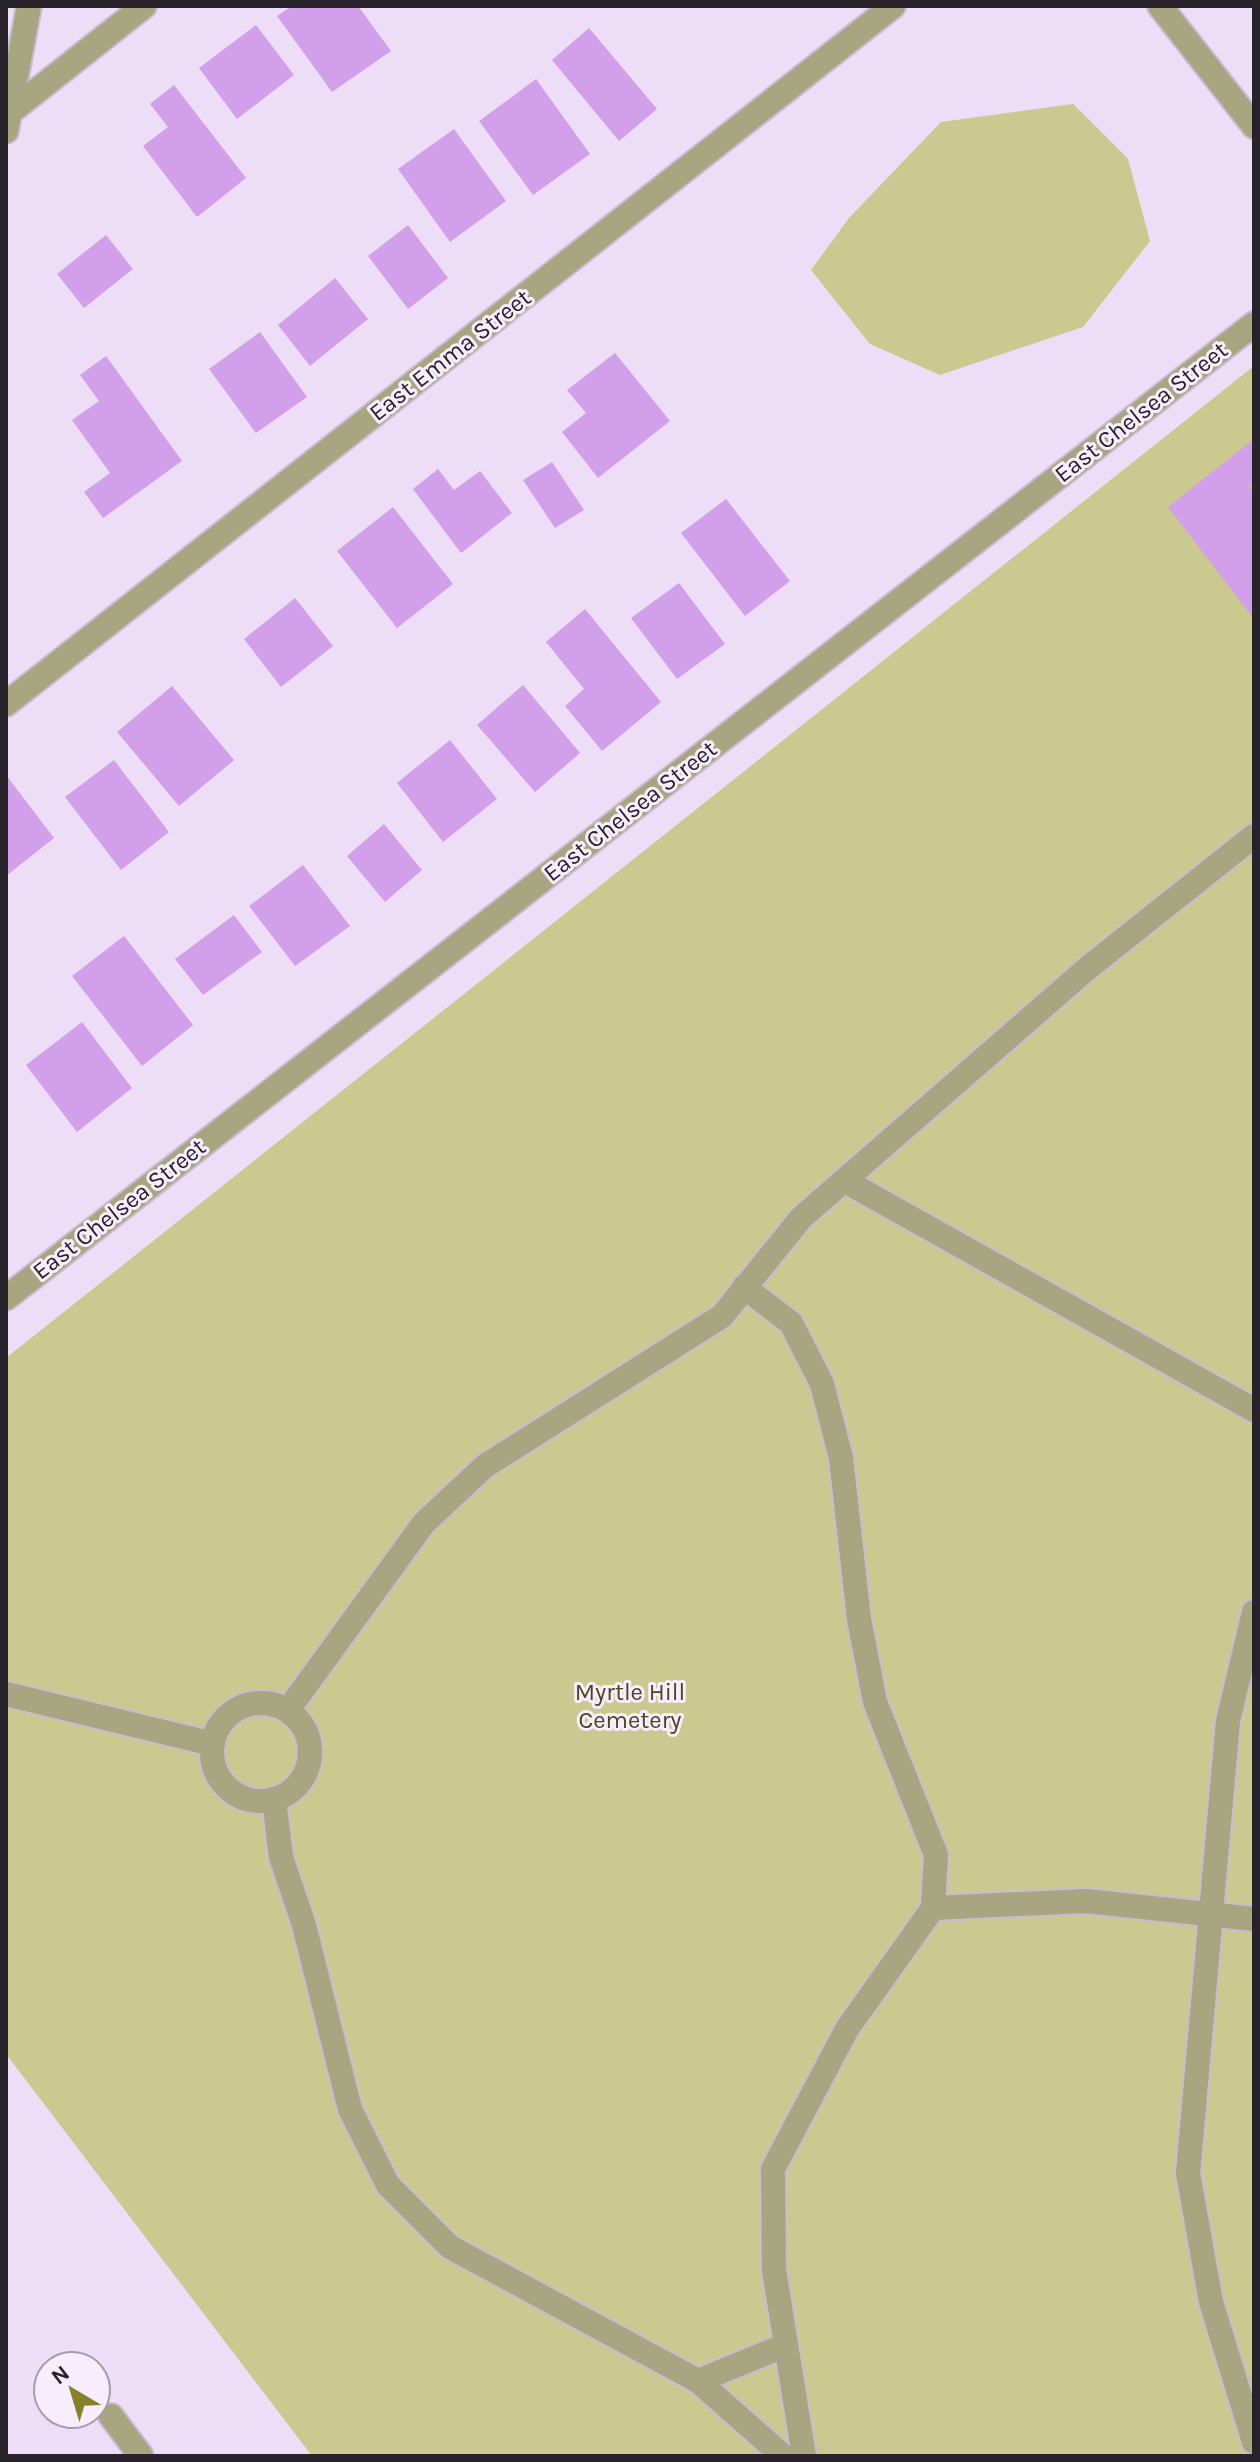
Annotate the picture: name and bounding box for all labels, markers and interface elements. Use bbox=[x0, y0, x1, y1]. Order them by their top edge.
street label: East Emma Street bbox=[364, 283, 536, 427]
street label: East Chelsea Street bbox=[1049, 336, 1233, 488]
street label: East Chelsea Street bbox=[538, 735, 722, 887]
street label: East Chelsea Street bbox=[27, 1133, 211, 1285]
park label: Myrtle Hill Cemetery bbox=[575, 1678, 685, 1734]
north arrow bbox=[32, 2350, 112, 2430]
text: N bbox=[46, 2360, 75, 2390]

